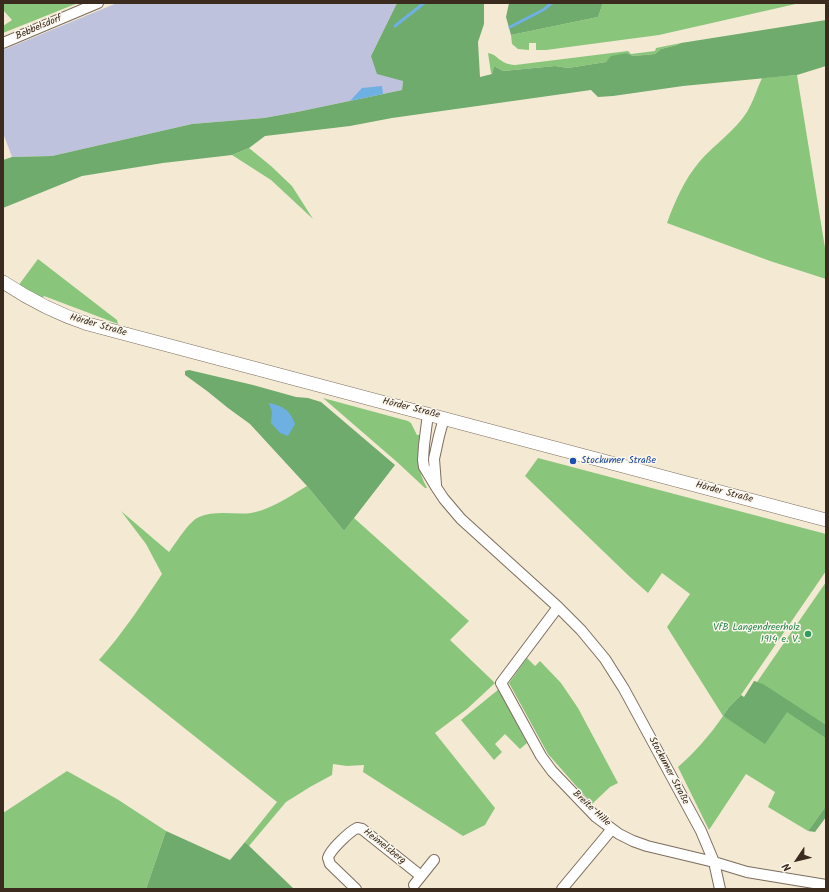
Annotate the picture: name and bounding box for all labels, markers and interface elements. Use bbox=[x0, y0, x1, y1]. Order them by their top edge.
street label: Bebbelsdorf bbox=[14, 13, 64, 43]
street label: Hörder Straße bbox=[68, 312, 128, 340]
street label: Hörder Straße bbox=[381, 396, 441, 422]
place label: Stockumer Straße bbox=[581, 455, 656, 467]
marker: Stockumer Straße bbox=[568, 456, 578, 466]
street label: Hörder Straße bbox=[694, 480, 754, 506]
place label: VfB Langendreerholz 1914 e. V. bbox=[713, 622, 800, 646]
marker: VfB Langendreerholz 1914 e. V. bbox=[803, 629, 813, 639]
street label: Stockumer Straße bbox=[645, 735, 691, 807]
street label: Breite Hille bbox=[570, 788, 612, 830]
street label: Heimelsberg bbox=[360, 827, 408, 867]
north arrow bbox=[777, 840, 817, 880]
text: N bbox=[778, 859, 797, 875]

